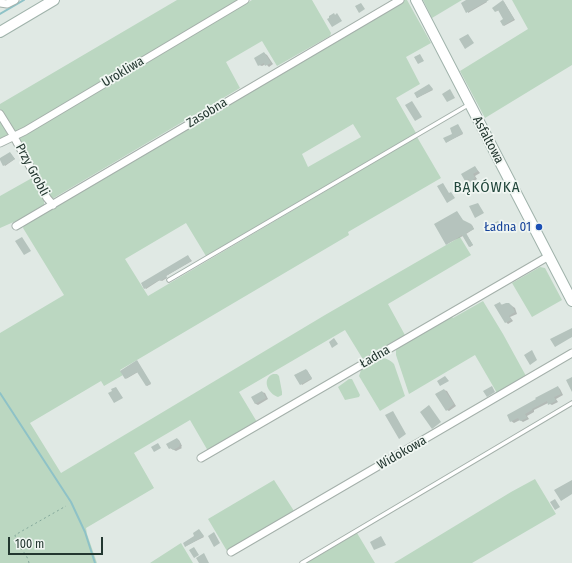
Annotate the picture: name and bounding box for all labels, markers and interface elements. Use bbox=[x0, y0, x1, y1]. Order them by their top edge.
street label: Urokliwa bbox=[99, 53, 147, 91]
street label: Zasobna bbox=[184, 95, 230, 131]
street label: Asfaltowa bbox=[469, 114, 507, 166]
street label: Przy Grobli bbox=[12, 141, 52, 199]
district label: BĄKÓWKA bbox=[453, 179, 521, 197]
place label: Ładna 01 bbox=[484, 219, 531, 235]
marker: Ładna 01 bbox=[534, 222, 544, 232]
street label: Ładna bbox=[357, 342, 393, 372]
street label: Widokowa bbox=[375, 433, 429, 473]
scale bar bbox=[10, 529, 105, 555]
text: 100 m bbox=[15, 537, 44, 551]

